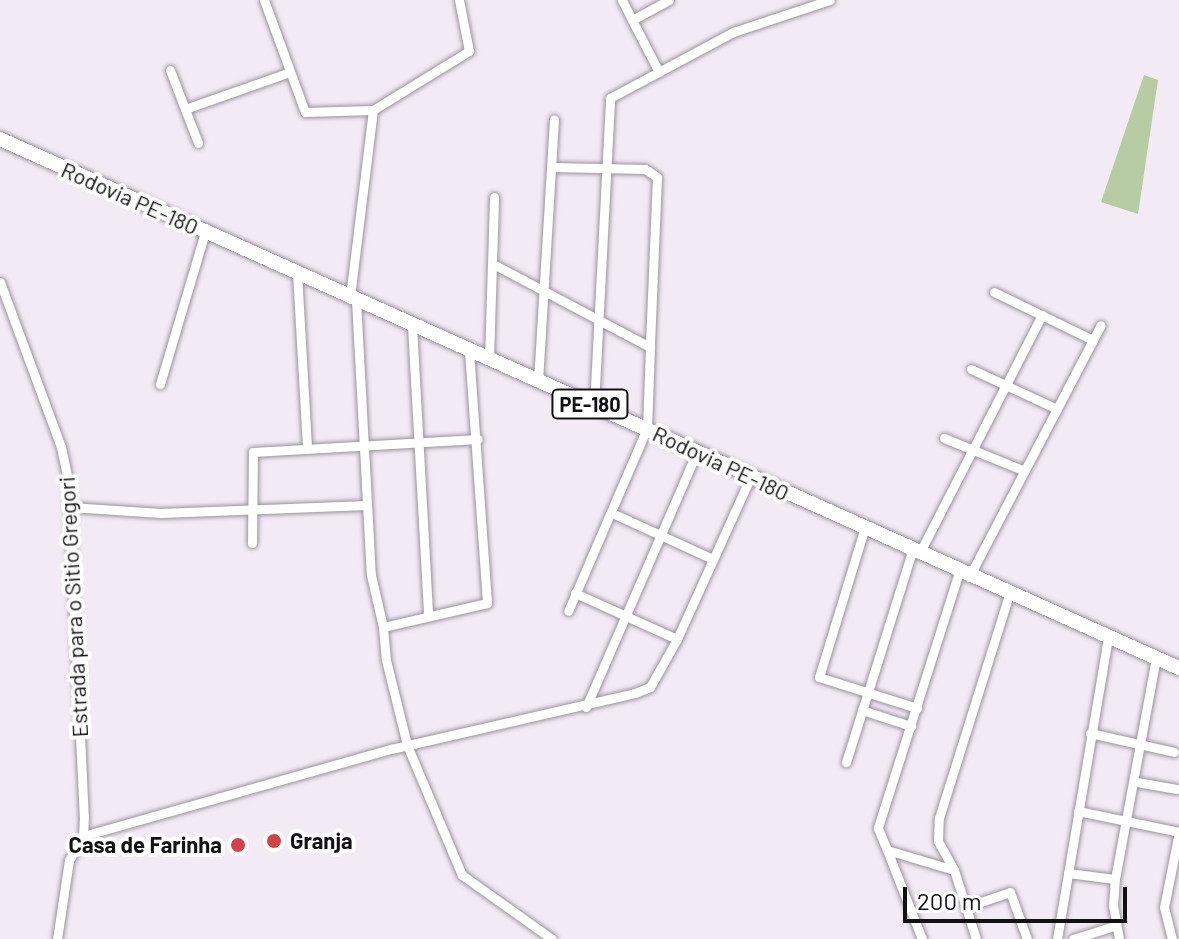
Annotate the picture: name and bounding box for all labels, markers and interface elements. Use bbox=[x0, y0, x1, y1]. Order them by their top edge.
street label: Rodovia PE-180 bbox=[57, 156, 203, 240]
road number: PE-180 bbox=[550, 388, 630, 420]
street label: Rodovia PE-180 bbox=[649, 420, 793, 506]
street label: Estrada para o Sitio Gregori bbox=[53, 476, 93, 738]
place label: Granja bbox=[290, 828, 353, 854]
place label: Casa de Farinha bbox=[69, 832, 222, 858]
marker: Granja bbox=[265, 832, 283, 850]
marker: Casa de Farinha bbox=[229, 836, 247, 854]
scale bar bbox=[907, 871, 1131, 921]
text: 200 m bbox=[917, 886, 982, 915]

